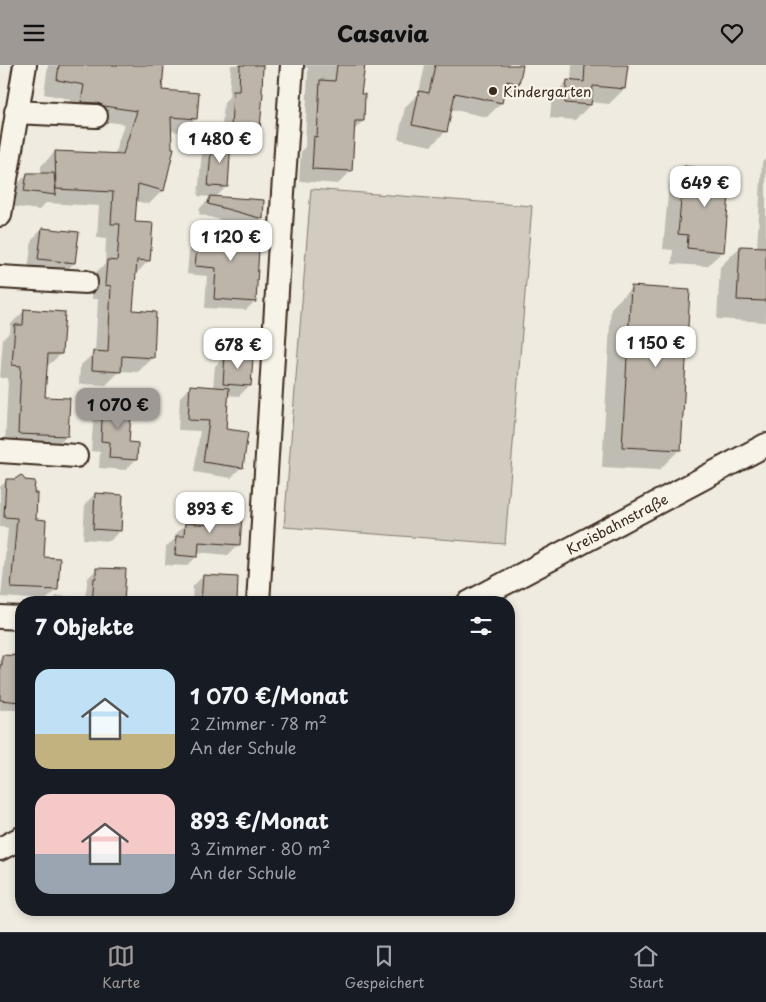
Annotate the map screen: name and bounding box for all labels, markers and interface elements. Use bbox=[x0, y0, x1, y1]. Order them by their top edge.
text: Casavia bbox=[337, 16, 429, 49]
icon: menu bbox=[20, 19, 48, 47]
icon: heart bbox=[718, 19, 746, 47]
place label: Kindergarten bbox=[503, 81, 591, 102]
marker: Kindergarten bbox=[487, 85, 499, 97]
pin: 1 480 € bbox=[174, 121, 266, 164]
text: 1 480 € bbox=[189, 126, 251, 150]
pin: 649 € bbox=[670, 165, 740, 208]
text: 649 € bbox=[681, 170, 729, 194]
pin: 1 120 € bbox=[185, 219, 277, 262]
text: 1 120 € bbox=[201, 224, 261, 248]
pin: 1 150 € bbox=[610, 325, 702, 368]
pin: 678 € bbox=[203, 327, 273, 370]
text: 1 150 € bbox=[627, 330, 685, 354]
text: 678 € bbox=[214, 332, 262, 356]
pin: 1 070 € bbox=[72, 387, 164, 430]
text: 1 070 € bbox=[87, 392, 149, 416]
street label: Kreisbahnstraße bbox=[562, 488, 672, 560]
pin: 893 € bbox=[175, 491, 245, 534]
text: 893 € bbox=[186, 496, 234, 520]
text: 7 Objekte bbox=[35, 610, 134, 642]
icon: filters bbox=[467, 612, 495, 640]
text: 1 070 €/Monat bbox=[190, 679, 349, 711]
icon: home bbox=[75, 689, 135, 749]
text: 2 Zimmer · 78 m² bbox=[190, 711, 327, 735]
text: An der Schule bbox=[190, 735, 297, 759]
text: 893 €/Monat bbox=[190, 804, 329, 836]
icon: home bbox=[75, 814, 135, 874]
text: 3 Zimmer · 80 m² bbox=[190, 836, 330, 860]
text: An der Schule bbox=[190, 860, 297, 884]
tab: Karte bbox=[102, 942, 140, 993]
tab: Gespeichert bbox=[345, 942, 424, 993]
tab: Start bbox=[629, 942, 664, 993]

